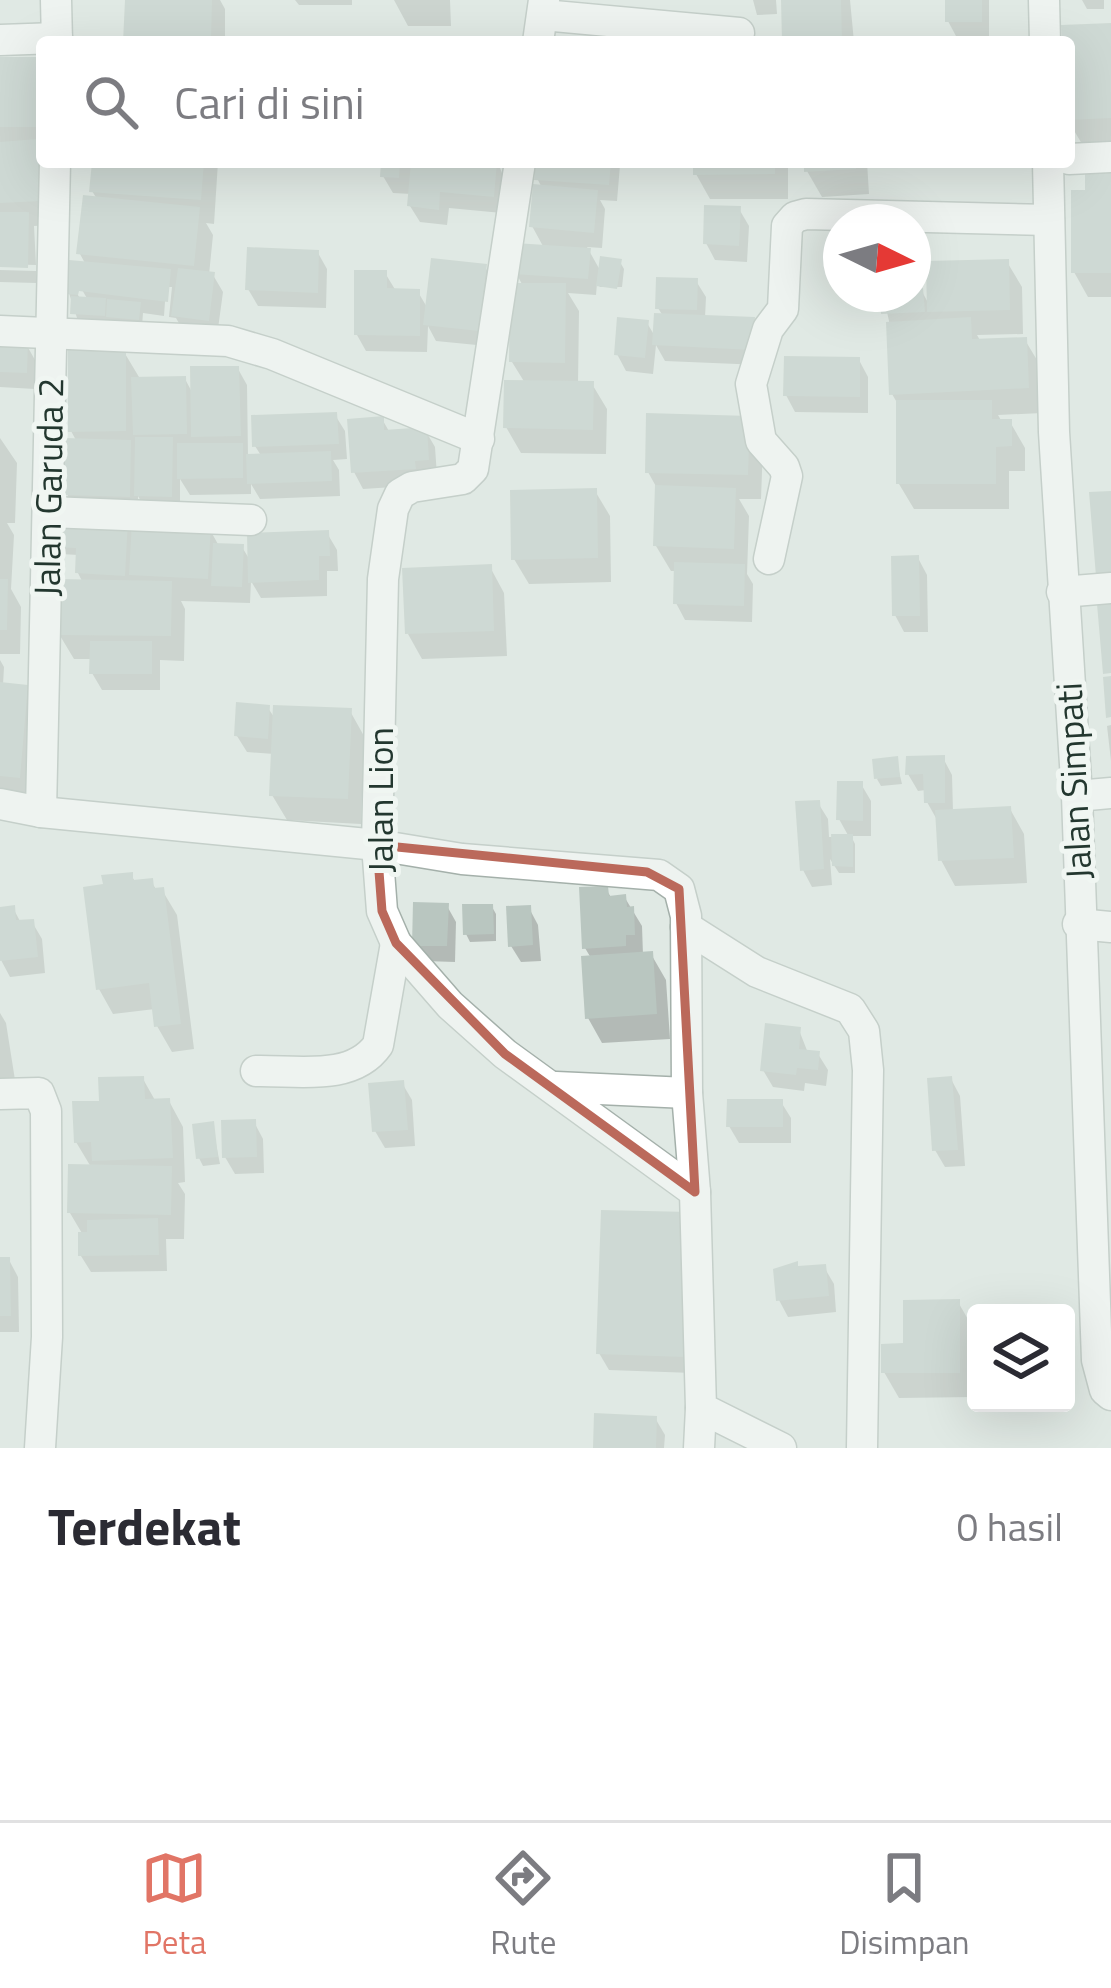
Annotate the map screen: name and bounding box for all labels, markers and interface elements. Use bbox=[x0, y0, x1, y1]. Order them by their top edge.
search box bbox=[36, 36, 1075, 168]
text: Cari di sini bbox=[174, 68, 365, 136]
icon: search bbox=[78, 69, 144, 135]
north arrow bbox=[823, 204, 931, 312]
street label: Jalan Garuda 2 bbox=[19, 377, 77, 597]
street label: Jalan Simpati bbox=[1040, 681, 1106, 881]
street label: Jalan Lion bbox=[352, 727, 407, 873]
map controls bbox=[967, 1304, 1075, 1412]
button: layers bbox=[967, 1304, 1075, 1412]
text: Terdekat bbox=[48, 1487, 241, 1565]
text: 0 hasil bbox=[956, 1497, 1063, 1556]
tab: Peta bbox=[141, 1845, 207, 1967]
tab: Rute bbox=[490, 1845, 556, 1967]
tab: Disimpan bbox=[839, 1845, 970, 1967]

